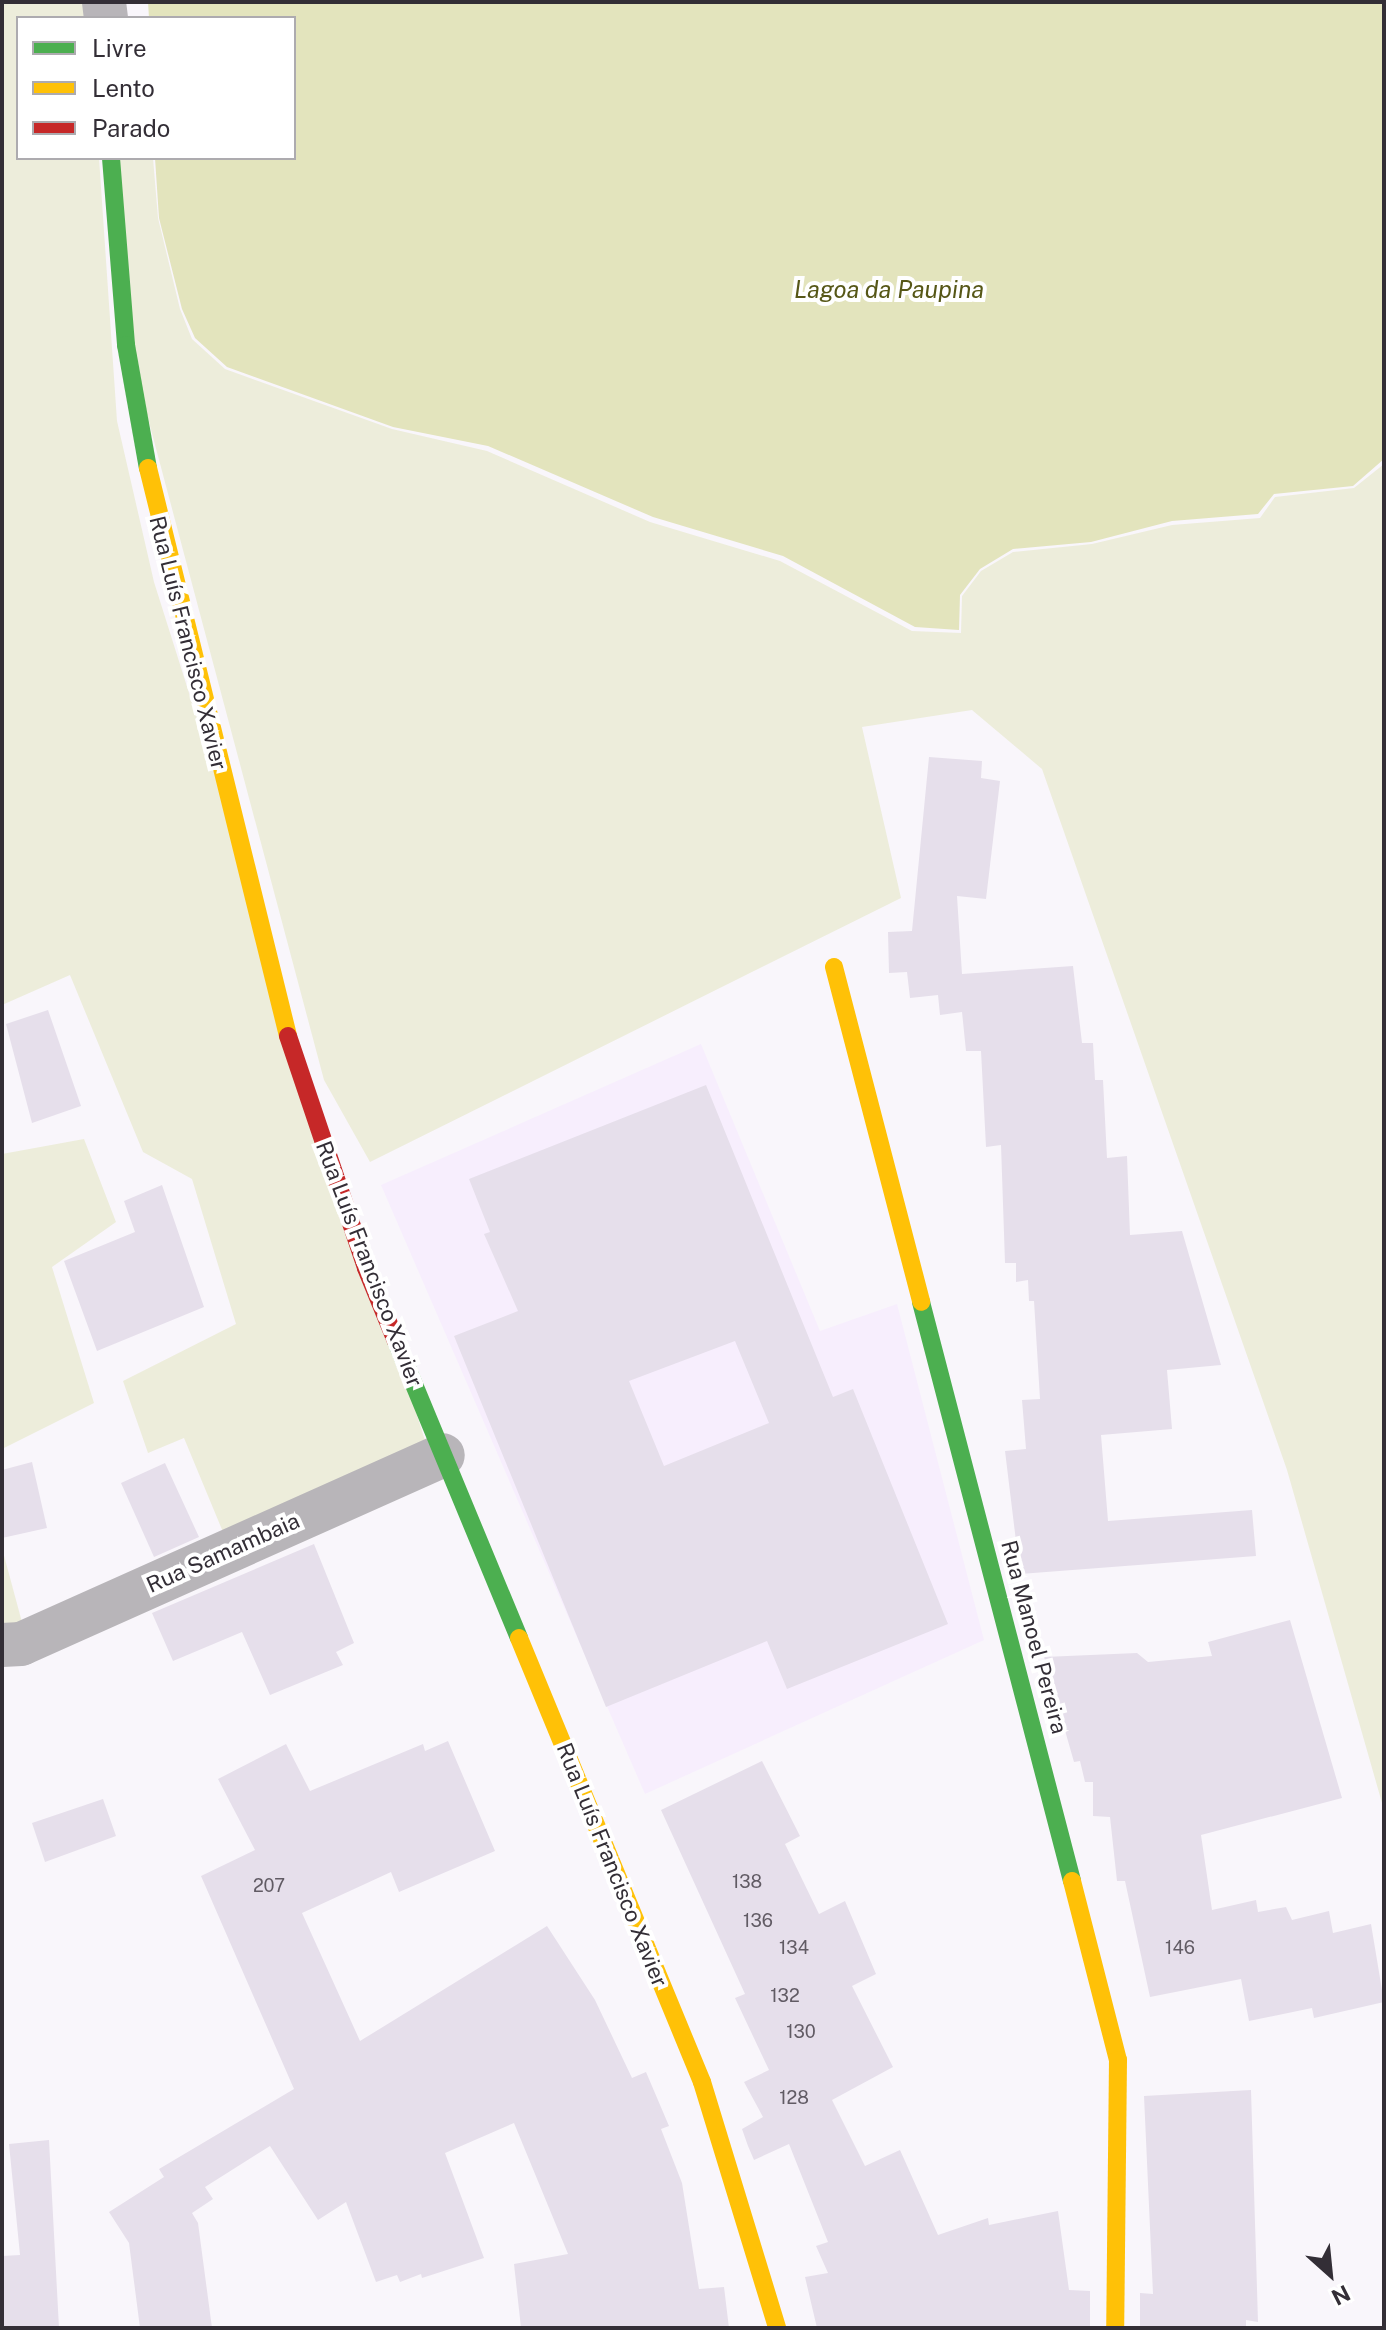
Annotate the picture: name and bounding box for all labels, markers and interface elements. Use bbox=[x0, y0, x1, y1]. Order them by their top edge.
legend bbox=[16, 16, 296, 160]
text: Livre bbox=[92, 34, 147, 62]
text: Lento bbox=[92, 74, 155, 102]
text: Parado bbox=[92, 114, 170, 142]
water label: Lagoa da Paupina bbox=[794, 276, 984, 304]
street label: Rua Luís Francisco Xavier bbox=[144, 513, 232, 773]
street label: Rua Luís Francisco Xavier bbox=[310, 1137, 428, 1391]
street label: Rua Samambaia bbox=[142, 1507, 304, 1599]
street label: Rua Manoel Pereira bbox=[995, 1537, 1073, 1737]
street label: Rua Luís Francisco Xavier bbox=[551, 1739, 673, 1991]
house number: 138 bbox=[732, 1871, 762, 1893]
house number: 207 bbox=[253, 1875, 285, 1897]
house number: 136 bbox=[743, 1910, 773, 1932]
house number: 134 bbox=[779, 1937, 809, 1959]
house number: 146 bbox=[1165, 1937, 1195, 1959]
house number: 132 bbox=[770, 1985, 800, 2007]
house number: 130 bbox=[786, 2021, 816, 2043]
house number: 128 bbox=[779, 2087, 809, 2109]
north arrow bbox=[1290, 2234, 1370, 2314]
text: N bbox=[1327, 2280, 1354, 2311]

